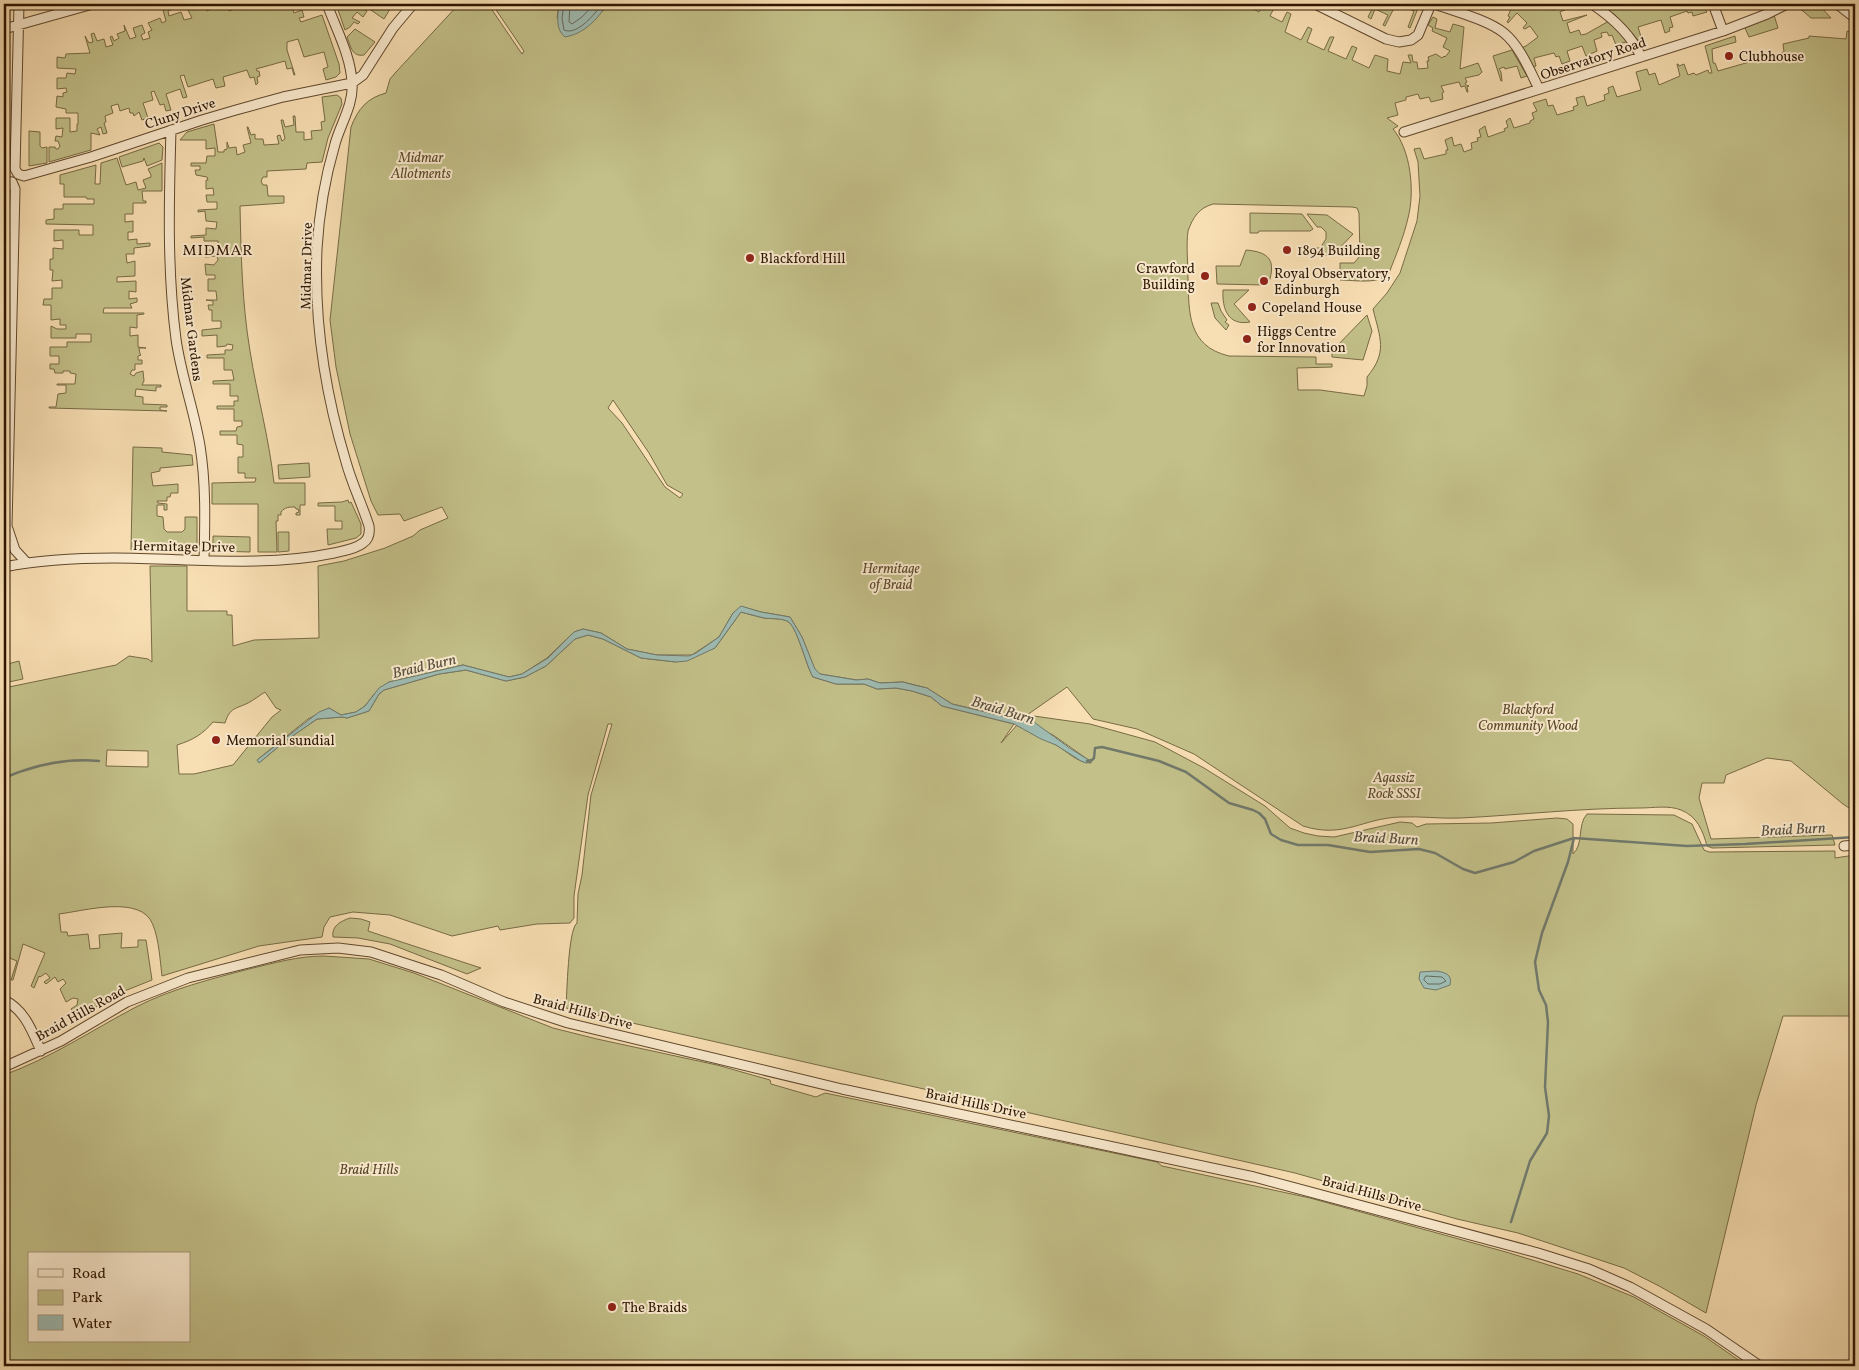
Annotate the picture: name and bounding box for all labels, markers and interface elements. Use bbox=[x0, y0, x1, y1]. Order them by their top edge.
street label: Observatory Road bbox=[1538, 33, 1649, 85]
place label: Clubhouse bbox=[1739, 48, 1804, 67]
marker: Clubhouse bbox=[1723, 50, 1735, 62]
street label: Cluny Drive bbox=[143, 94, 219, 135]
park label: Midmar Allotments bbox=[390, 149, 451, 184]
street label: Midmar Drive bbox=[297, 222, 318, 310]
district label: MIDMAR bbox=[182, 241, 254, 262]
place label: 1894 Building bbox=[1297, 242, 1380, 261]
marker: 1894 Building bbox=[1281, 244, 1293, 256]
place label: Blackford Hill bbox=[760, 250, 845, 269]
marker: Blackford Hill bbox=[744, 252, 756, 264]
place label: Crawford Building bbox=[1137, 260, 1195, 295]
place label: Royal Observatory, Edinburgh bbox=[1274, 265, 1391, 300]
marker: Crawford Building bbox=[1199, 270, 1211, 282]
marker: Royal Observatory, Edinburgh bbox=[1258, 275, 1270, 287]
street label: Midmar Gardens bbox=[175, 276, 206, 383]
place label: Copeland House bbox=[1262, 299, 1362, 318]
marker: Copeland House bbox=[1246, 301, 1258, 313]
place label: Higgs Centre for Innovation bbox=[1257, 323, 1346, 358]
marker: Higgs Centre for Innovation bbox=[1241, 333, 1253, 345]
street label: Hermitage Drive bbox=[133, 537, 236, 558]
park label: Hermitage of Braid bbox=[862, 560, 920, 595]
water label: Braid Burn bbox=[390, 650, 459, 685]
water label: Braid Burn bbox=[968, 692, 1037, 731]
park label: Blackford Community Wood bbox=[1478, 701, 1578, 736]
place label: Memorial sundial bbox=[226, 732, 335, 751]
marker: Memorial sundial bbox=[210, 734, 222, 746]
park label: Agassiz Rock SSSI bbox=[1367, 769, 1422, 804]
water label: Braid Burn bbox=[1760, 818, 1826, 843]
water label: Braid Burn bbox=[1353, 827, 1419, 852]
street label: Braid Hills Road bbox=[32, 982, 129, 1047]
street label: Braid Hills Drive bbox=[531, 990, 635, 1035]
street label: Braid Hills Drive bbox=[924, 1085, 1028, 1124]
park label: Braid Hills bbox=[339, 1161, 399, 1180]
street label: Braid Hills Drive bbox=[1320, 1172, 1424, 1217]
legend bbox=[28, 1252, 190, 1342]
text: Road bbox=[72, 1264, 106, 1285]
text: Park bbox=[72, 1288, 103, 1309]
place label: The Braids bbox=[622, 1299, 687, 1318]
marker: The Braids bbox=[606, 1301, 618, 1313]
text: Water bbox=[72, 1314, 112, 1335]

